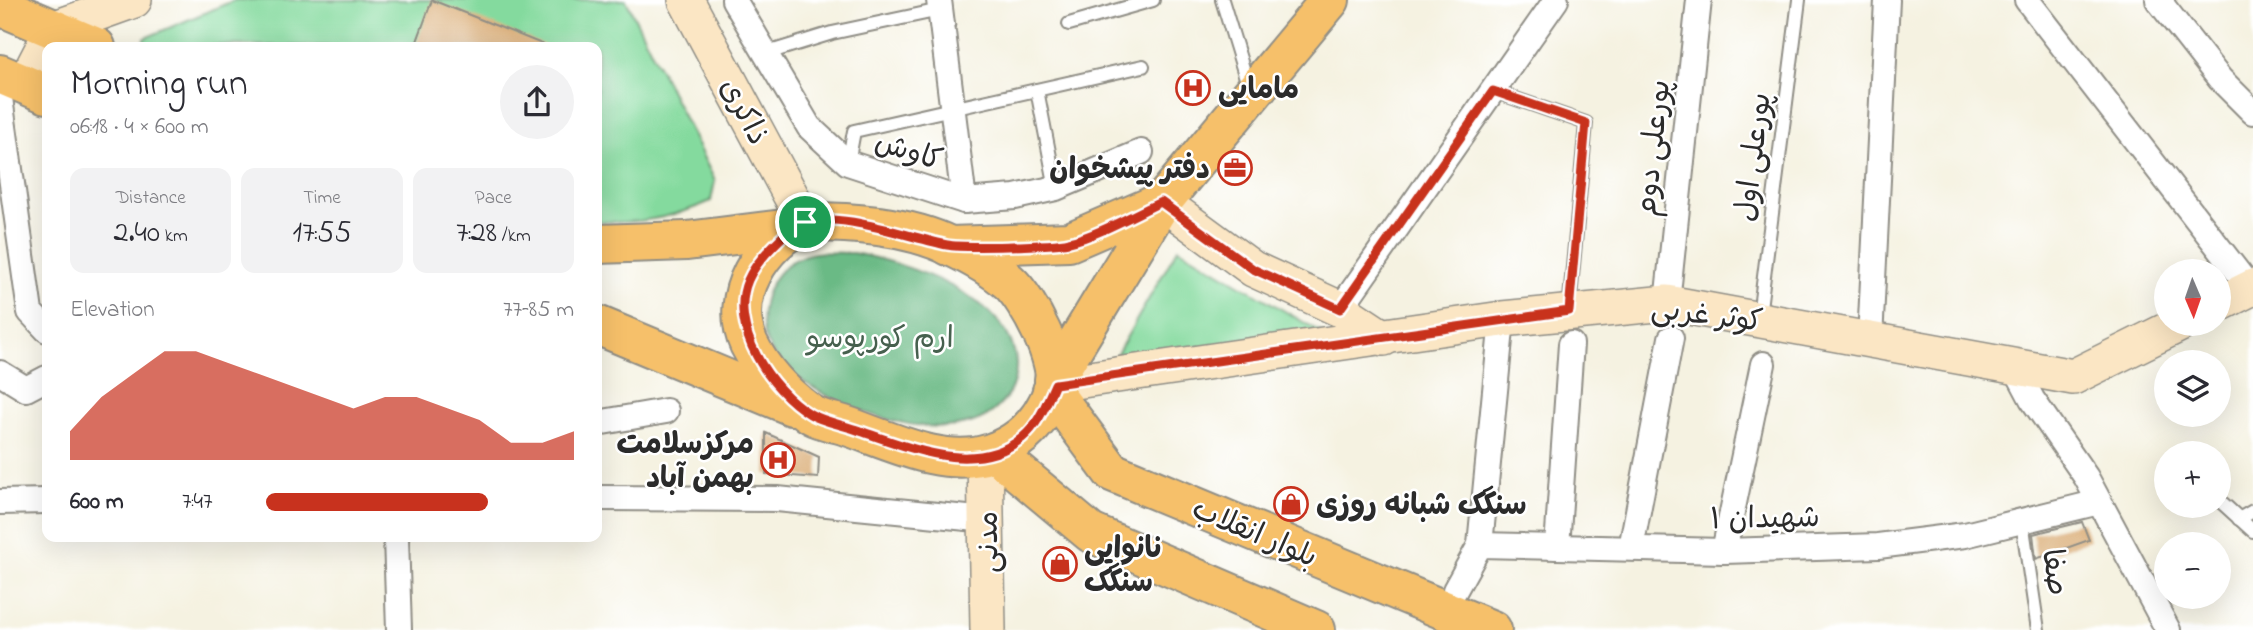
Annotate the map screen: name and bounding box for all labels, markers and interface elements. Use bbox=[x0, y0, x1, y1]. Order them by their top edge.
text: Morning run bbox=[70, 57, 248, 113]
button: share bbox=[500, 65, 574, 139]
hospital icon: مامایی bbox=[1174, 69, 1212, 107]
place label: مامایی bbox=[1218, 69, 1299, 113]
street label: ذاکری bbox=[706, 71, 778, 154]
street label: پورعلی دوم bbox=[1626, 78, 1684, 219]
street label: پورعلی اول bbox=[1725, 90, 1785, 224]
text: 06:18 · 4 × 600 m bbox=[70, 111, 209, 144]
street label: کاوش bbox=[869, 121, 948, 184]
place label: دفتر پیشخوان bbox=[1049, 149, 1210, 193]
office icon: دفتر پیشخوان bbox=[1216, 149, 1254, 187]
text: Distance bbox=[116, 185, 186, 212]
text: Time bbox=[303, 185, 341, 212]
text: Pace bbox=[475, 185, 512, 212]
pin bbox=[775, 192, 835, 252]
icon: arrive bbox=[786, 203, 824, 241]
text: 2.40 bbox=[114, 212, 160, 256]
text: 17:55 bbox=[293, 212, 351, 256]
text: 7:28 bbox=[456, 212, 497, 256]
text: km bbox=[160, 223, 188, 250]
text: /km bbox=[497, 223, 531, 250]
north arrow bbox=[2154, 259, 2231, 336]
map controls bbox=[2154, 259, 2231, 609]
street label: کوثر غربی bbox=[1648, 288, 1765, 346]
text: Elevation bbox=[70, 294, 155, 327]
text: 77–85 m bbox=[503, 294, 574, 327]
park label: ارم کورپوسو bbox=[804, 318, 954, 362]
button: layers bbox=[2154, 350, 2231, 427]
place label: مرکزسلامت بهمن آباد bbox=[616, 424, 754, 502]
hospital icon: مرکزسلامت بهمن آباد bbox=[759, 441, 797, 479]
button: + bbox=[2154, 441, 2231, 518]
shop icon: سنگک شبانه روزی bbox=[1272, 485, 1310, 523]
place label: سنگک شبانه روزی bbox=[1316, 485, 1527, 529]
text: 600 m bbox=[70, 486, 124, 519]
text: 7:47 bbox=[182, 486, 212, 519]
street label: بلوار انقلاب bbox=[1184, 489, 1323, 581]
street label: شهیدان ۱ bbox=[1710, 497, 1820, 543]
street label: مدنی bbox=[967, 510, 1013, 573]
place label: نانوایی سنگک bbox=[1084, 528, 1164, 606]
button: − bbox=[2154, 532, 2231, 609]
shop icon: نانوایی سنگک bbox=[1041, 545, 1079, 583]
street label: صفا bbox=[2028, 546, 2078, 599]

